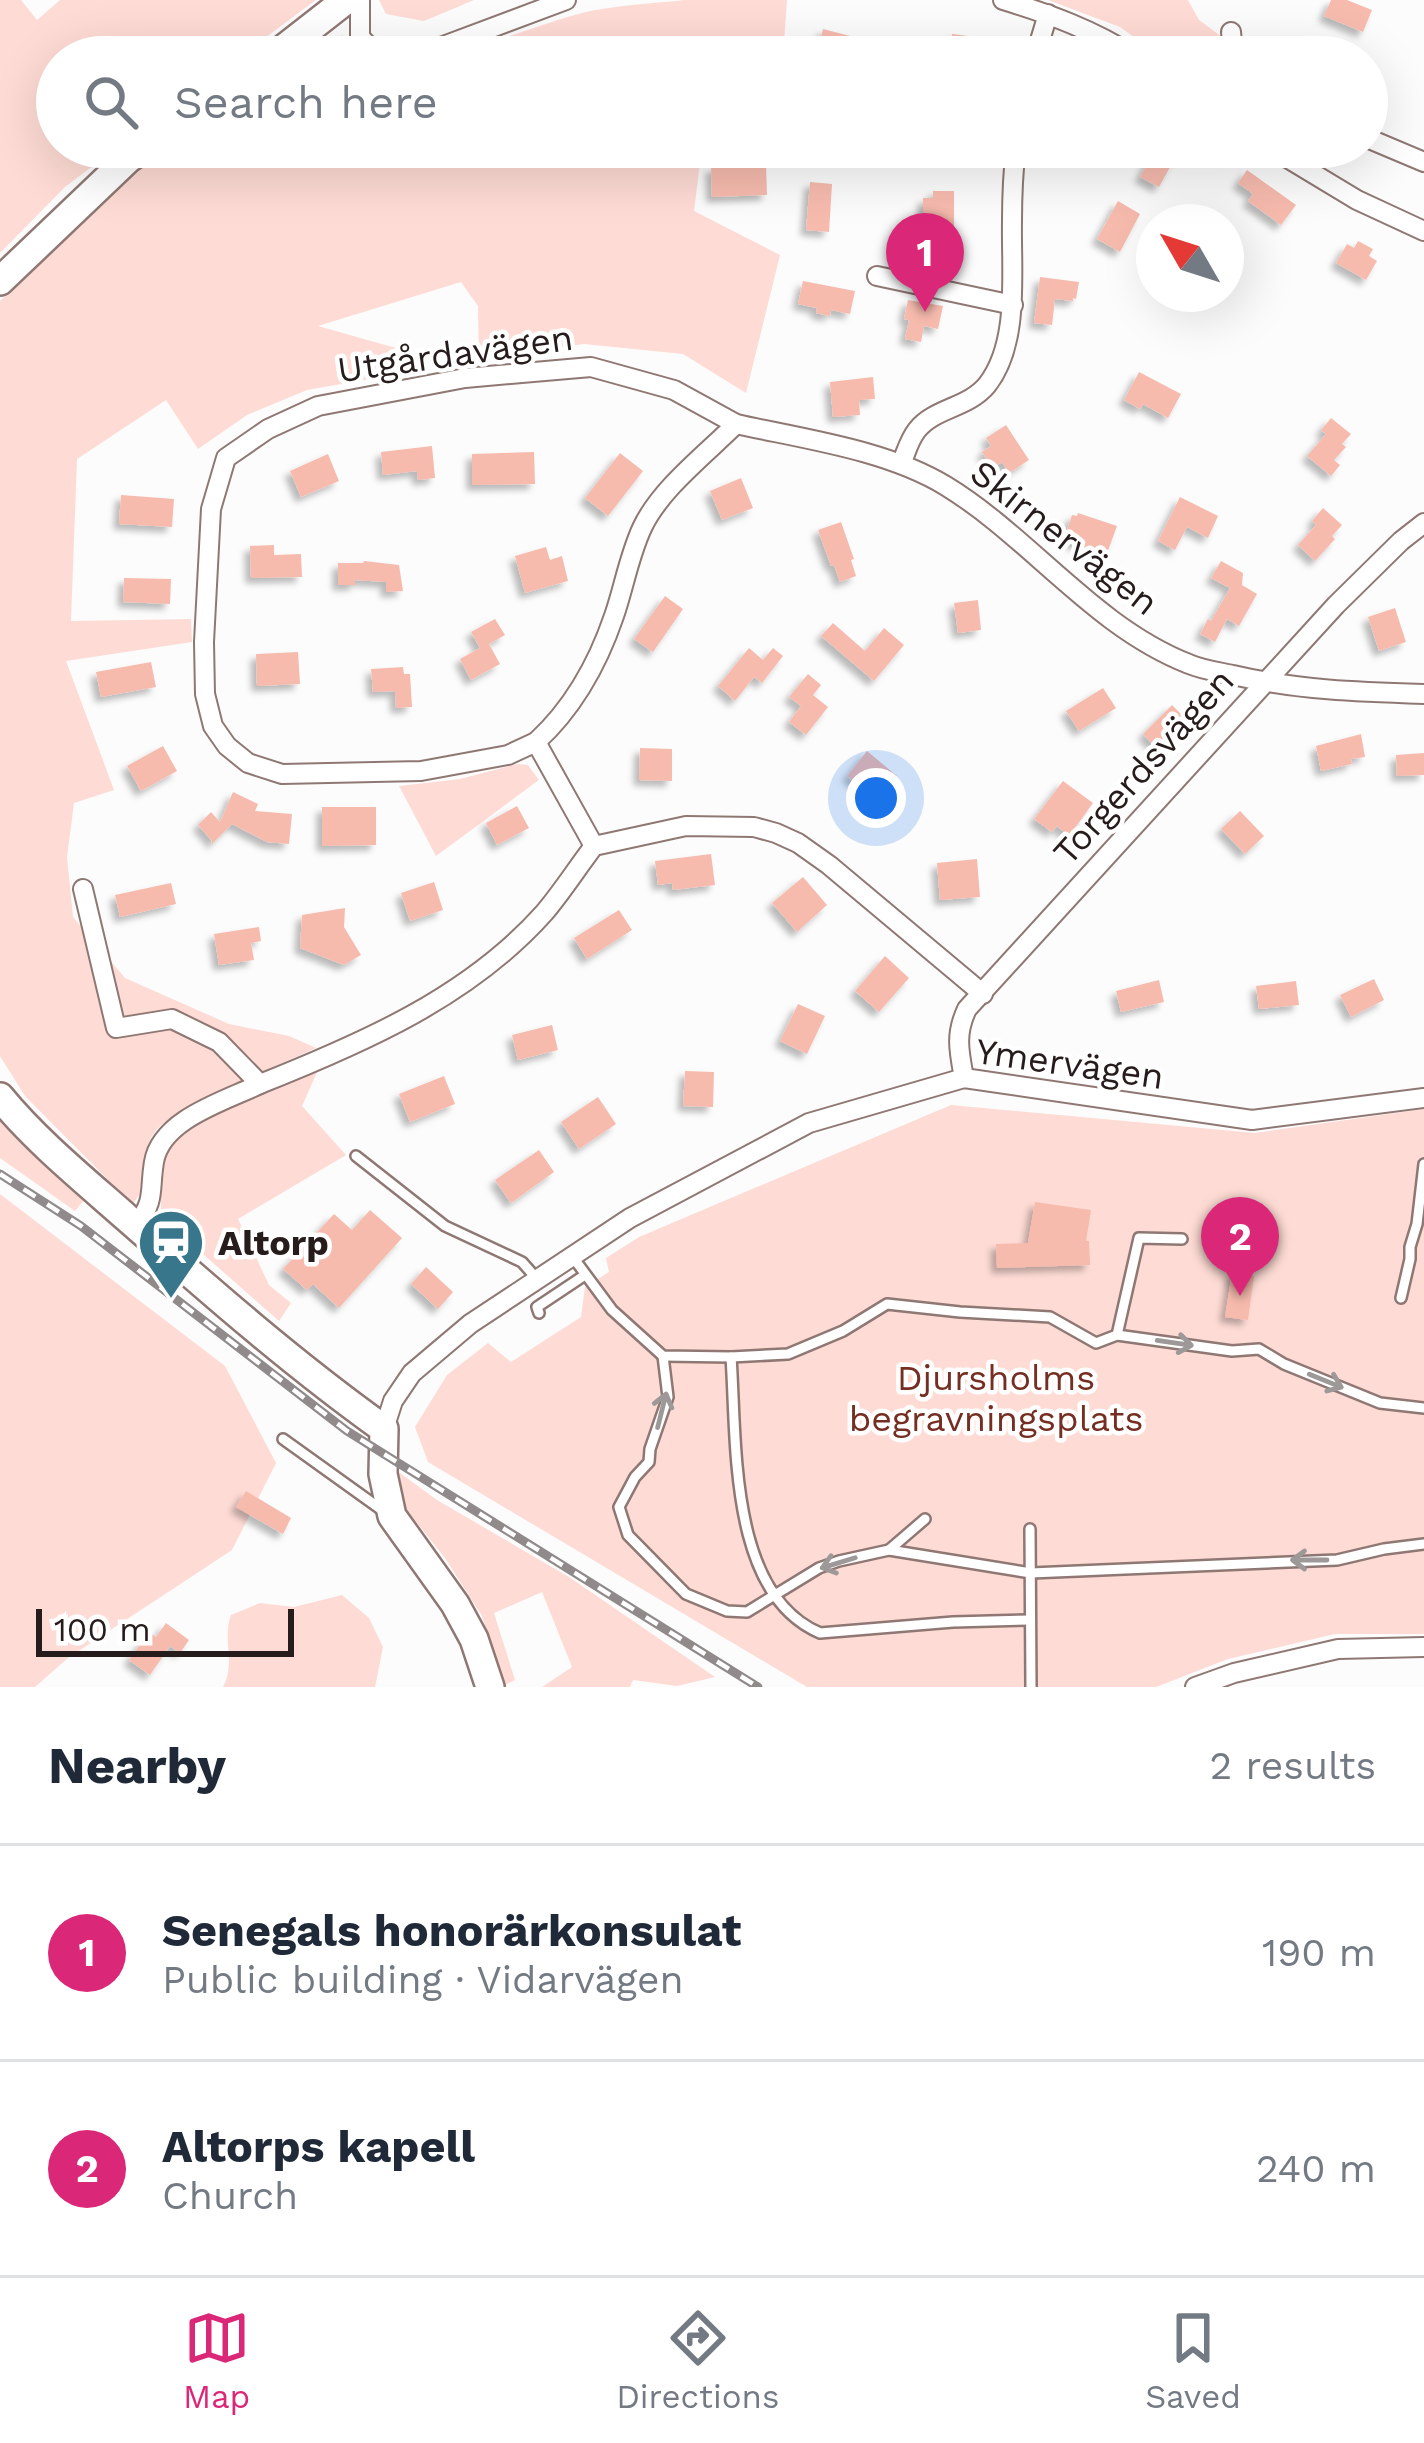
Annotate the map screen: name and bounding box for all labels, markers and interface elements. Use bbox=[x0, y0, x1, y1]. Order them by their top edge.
search box bbox=[36, 36, 1388, 168]
icon: search bbox=[78, 69, 144, 135]
text: Search here bbox=[174, 76, 438, 129]
north arrow bbox=[1136, 204, 1244, 312]
pin: 1 bbox=[886, 213, 964, 312]
street label: Utgårdavägen bbox=[335, 317, 576, 391]
street label: Skirnervägen bbox=[962, 452, 1166, 624]
street label: Torgerdsvägen bbox=[1045, 660, 1243, 873]
your location bbox=[846, 768, 906, 828]
street label: Ymervägen bbox=[973, 1030, 1166, 1098]
pin: 2 bbox=[1201, 1197, 1279, 1296]
station icon: Altorp bbox=[136, 1207, 206, 1301]
place label: Altorp bbox=[218, 1222, 329, 1264]
one-way arrow bbox=[1154, 1332, 1193, 1355]
park label: Djursholms begravningsplats bbox=[849, 1357, 1143, 1440]
one-way arrow bbox=[1307, 1372, 1344, 1393]
one-way arrow bbox=[652, 1392, 674, 1430]
one-way arrow bbox=[1290, 1549, 1329, 1571]
one-way arrow bbox=[820, 1553, 858, 1575]
scale bar bbox=[36, 1603, 294, 1656]
text: 100 m bbox=[54, 1610, 151, 1649]
text: Nearby bbox=[48, 1736, 226, 1795]
text: 2 results bbox=[1210, 1743, 1376, 1788]
text: Senegals honorärkonsulat bbox=[162, 1904, 741, 1957]
text: 1 bbox=[79, 1930, 95, 1975]
text: 190 m bbox=[1262, 1930, 1376, 1975]
text: Public building · Vidarvägen bbox=[162, 1957, 684, 2002]
text: Altorps kapell bbox=[162, 2120, 475, 2173]
text: 2 bbox=[75, 2146, 99, 2191]
text: 240 m bbox=[1256, 2146, 1376, 2191]
text: Church bbox=[162, 2173, 298, 2218]
tab: Map bbox=[183, 2305, 250, 2416]
tab: Directions bbox=[616, 2305, 779, 2416]
tab: Saved bbox=[1145, 2305, 1241, 2416]

